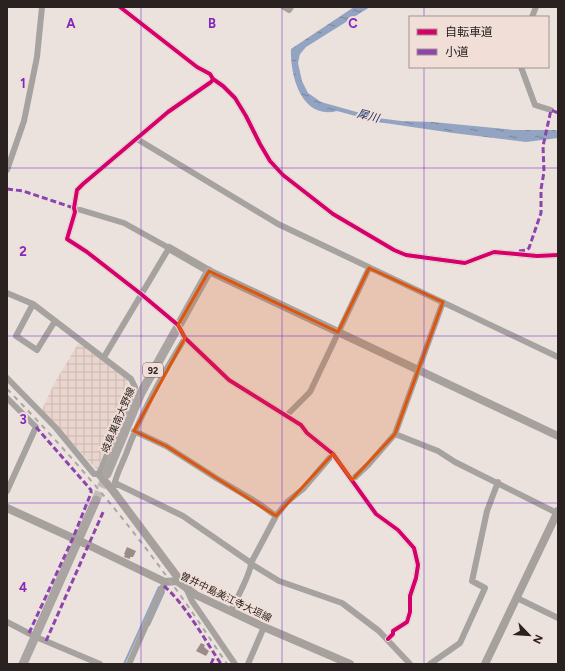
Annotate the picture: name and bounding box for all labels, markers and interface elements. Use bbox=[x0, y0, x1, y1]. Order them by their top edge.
text: A bbox=[66, 16, 76, 31]
text: B bbox=[208, 16, 216, 31]
text: C bbox=[348, 16, 358, 31]
legend bbox=[409, 16, 549, 68]
text: 自転車道 bbox=[445, 25, 493, 39]
text: 小道 bbox=[445, 45, 469, 59]
text: 1 bbox=[20, 76, 26, 91]
water label: 犀川 bbox=[356, 107, 381, 125]
text: 2 bbox=[19, 244, 27, 259]
road number: 92 bbox=[143, 363, 163, 377]
street label: 岐阜巣南大野線 bbox=[98, 385, 138, 455]
text: 3 bbox=[19, 412, 27, 427]
street label: 曽井中島美江寺大垣線 bbox=[178, 569, 274, 625]
text: 4 bbox=[19, 580, 27, 595]
north arrow bbox=[509, 615, 549, 655]
text: N bbox=[530, 632, 545, 646]

